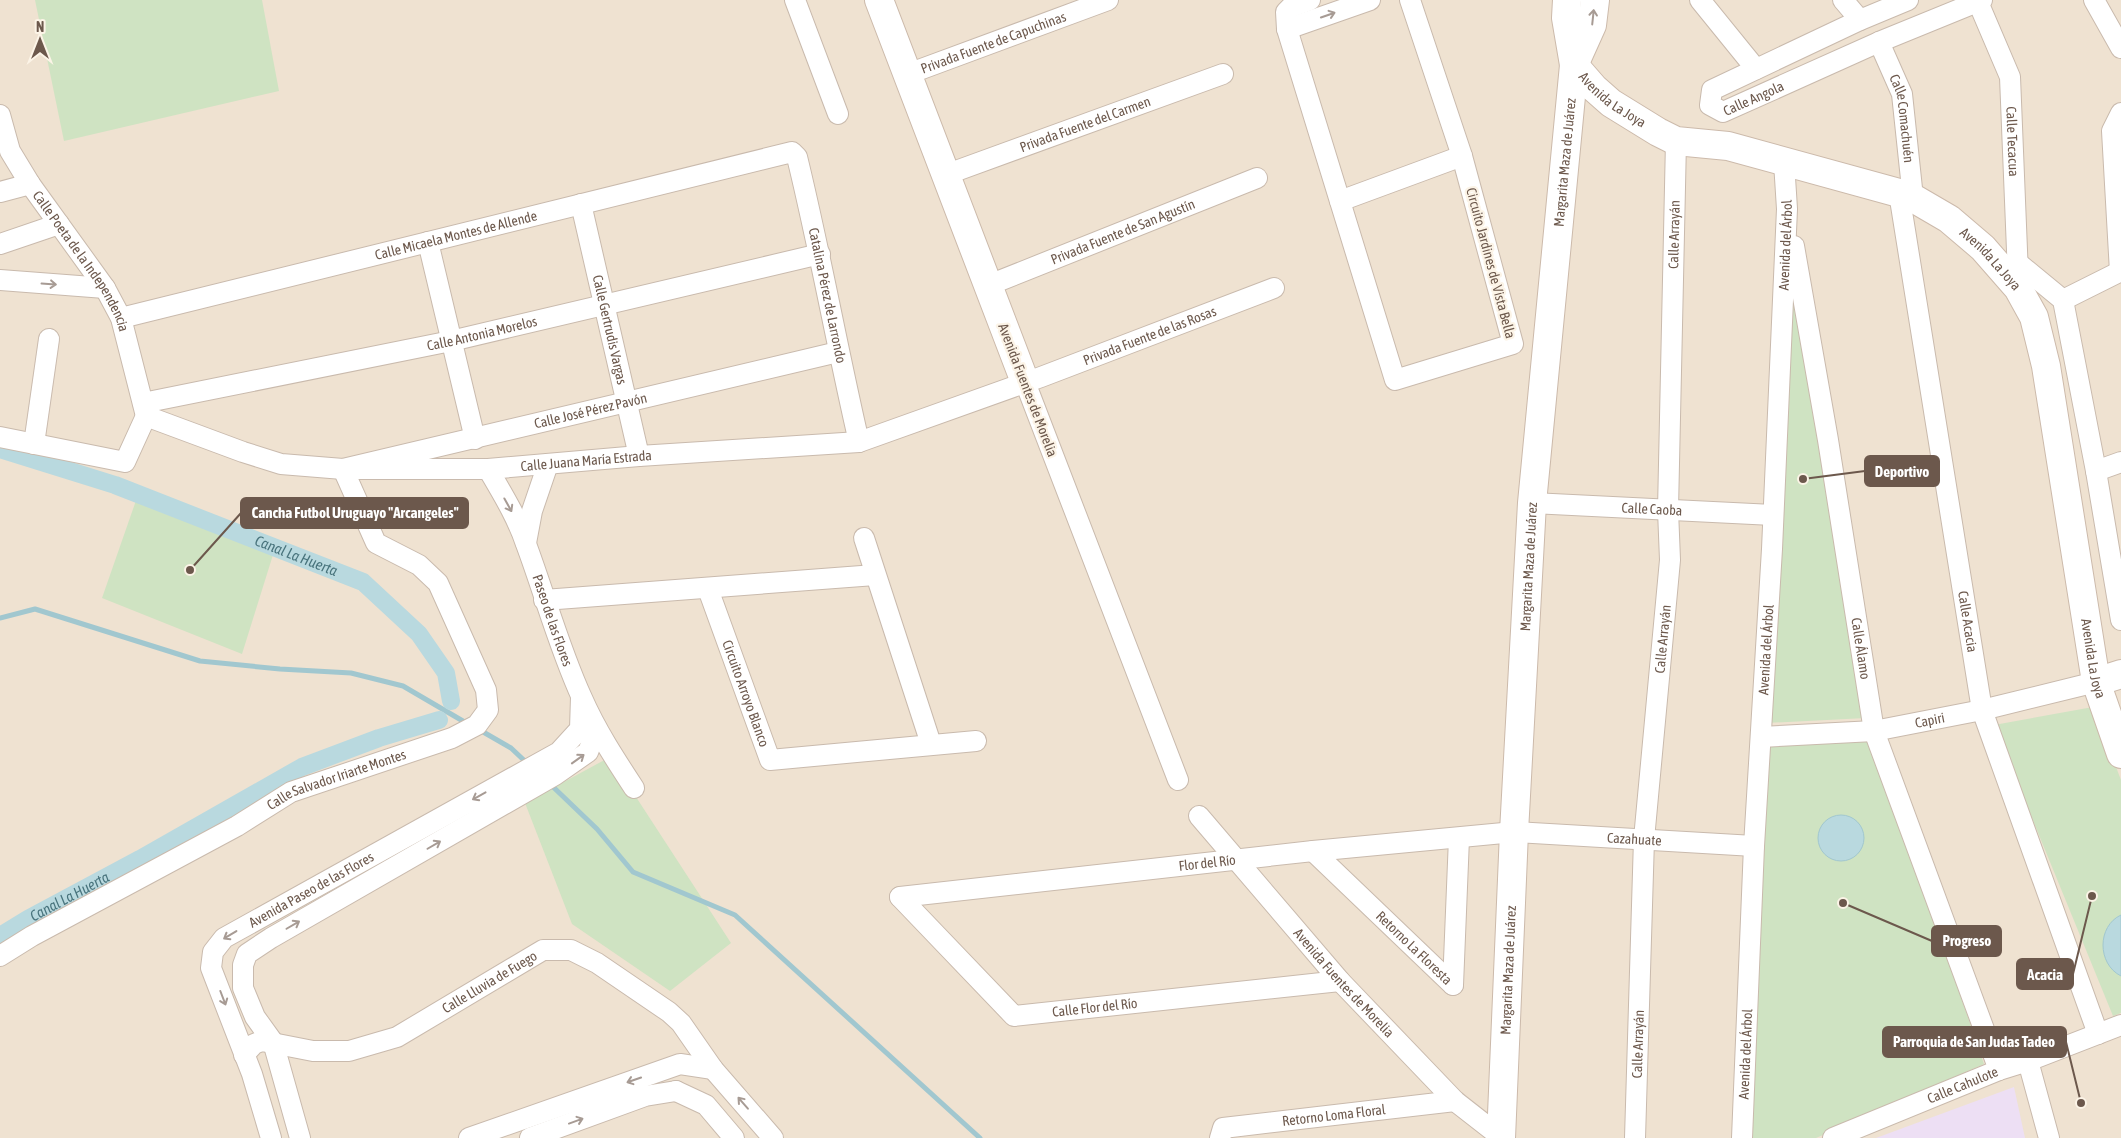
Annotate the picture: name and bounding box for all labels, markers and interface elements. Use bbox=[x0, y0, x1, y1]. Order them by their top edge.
street label: Privada Fuente de Capuchinas bbox=[918, 8, 1068, 77]
one-way arrow bbox=[1588, 9, 1598, 25]
one-way arrow bbox=[1320, 10, 1335, 19]
north arrow bbox=[15, 15, 65, 65]
text: N bbox=[36, 19, 44, 35]
street label: Avenida La Joya bbox=[1576, 69, 1649, 131]
street label: Calle Comachuén bbox=[1886, 72, 1917, 164]
street label: Calle Angola bbox=[1721, 78, 1786, 119]
street label: Privada Fuente del Carmen bbox=[1017, 93, 1153, 155]
street label: Margarita Maza de Juárez bbox=[1551, 97, 1579, 227]
street label: Calle Tecacua bbox=[2003, 106, 2022, 177]
street label: Circuito Jardines de Vista Bella bbox=[1463, 186, 1519, 340]
street label: Calle Poeta de la Independencia bbox=[30, 188, 132, 333]
street label: Privada Fuente de San Agustín bbox=[1048, 196, 1197, 268]
street label: Avenida del Árbol bbox=[1775, 199, 1795, 291]
street label: Calle Arrayán bbox=[1665, 200, 1683, 269]
street label: Calle Micaela Montes de Allende bbox=[373, 207, 539, 263]
street label: Avenida La Joya bbox=[1957, 224, 2024, 293]
street label: Catalina Pérez de Larrondo bbox=[805, 226, 849, 365]
street label: Calle Gertrudis Vargas bbox=[590, 273, 630, 386]
one-way arrow bbox=[40, 279, 56, 288]
street label: Privada Fuente de las Rosas bbox=[1081, 303, 1218, 368]
street label: Calle Antonia Morelos bbox=[425, 313, 539, 354]
street label: Avenida Fuentes de Morelia bbox=[995, 321, 1061, 459]
street label: Calle José Pérez Pavón bbox=[533, 389, 649, 432]
street label: Calle Juana María Estrada bbox=[520, 447, 652, 474]
callout: Deportivo bbox=[1865, 456, 1939, 486]
text: Deportivo bbox=[1875, 463, 1929, 480]
one-way arrow bbox=[504, 497, 514, 512]
callout: Cancha Futbol Uruguayo "Arcangeles" bbox=[241, 498, 468, 528]
street label: Calle Caoba bbox=[1621, 499, 1683, 518]
street label: Margarita Maza de Juárez bbox=[1517, 502, 1540, 632]
text: Cancha Futbol Uruguayo "Arcangeles" bbox=[251, 504, 459, 521]
water label: Canal La Huerta bbox=[253, 532, 340, 579]
street label: Paseo de las Flores bbox=[529, 572, 576, 669]
street label: Calle Acacia bbox=[1955, 590, 1981, 653]
street label: Calle Arrayán bbox=[1651, 604, 1674, 674]
street label: Avenida del Árbol bbox=[1755, 604, 1777, 695]
street label: Calle Álamo bbox=[1848, 616, 1874, 680]
street label: Avenida La Joya bbox=[2078, 617, 2109, 700]
street label: Circuito Arroyo Blanco bbox=[719, 638, 773, 749]
street label: Capiri bbox=[1914, 709, 1946, 731]
street label: Calle Salvador Iriarte Montes bbox=[264, 746, 408, 813]
one-way arrow bbox=[571, 754, 585, 764]
one-way arrow bbox=[472, 792, 486, 802]
street label: Cazahuate bbox=[1607, 829, 1662, 849]
one-way arrow bbox=[426, 840, 441, 849]
street label: Avenida Paseo de las Flores bbox=[246, 849, 376, 931]
street label: Flor del Río bbox=[1178, 852, 1236, 874]
water label: Canal La Huerta bbox=[27, 868, 112, 924]
street label: Margarita Maza de Juárez bbox=[1497, 905, 1519, 1035]
street label: Retorno La Floresta bbox=[1373, 908, 1455, 988]
one-way arrow bbox=[285, 920, 299, 930]
street label: Avenida Fuentes de Morelia bbox=[1291, 925, 1397, 1040]
callout: Progreso bbox=[1932, 926, 2001, 956]
one-way arrow bbox=[223, 930, 237, 941]
text: Progreso bbox=[1943, 932, 1991, 949]
street label: Calle Lluvia de Fuego bbox=[439, 947, 540, 1016]
callout: Acacia bbox=[2017, 959, 2073, 989]
text: Acacia bbox=[2026, 966, 2063, 983]
one-way arrow bbox=[219, 990, 228, 1005]
street label: Calle Flor del Río bbox=[1051, 995, 1138, 1020]
street label: Avenida del Árbol bbox=[1736, 1008, 1755, 1100]
street label: Calle Arrayán bbox=[1629, 1009, 1647, 1079]
callout: Parroquia de San Judas Tadeo bbox=[1883, 1027, 2066, 1057]
text: Parroquia de San Judas Tadeo bbox=[1893, 1033, 2055, 1050]
street label: Calle Cahulote bbox=[1925, 1063, 2000, 1107]
one-way arrow bbox=[627, 1076, 642, 1085]
one-way arrow bbox=[738, 1097, 749, 1110]
street label: Retorno Loma Floral bbox=[1281, 1101, 1387, 1129]
one-way arrow bbox=[568, 1116, 583, 1125]

